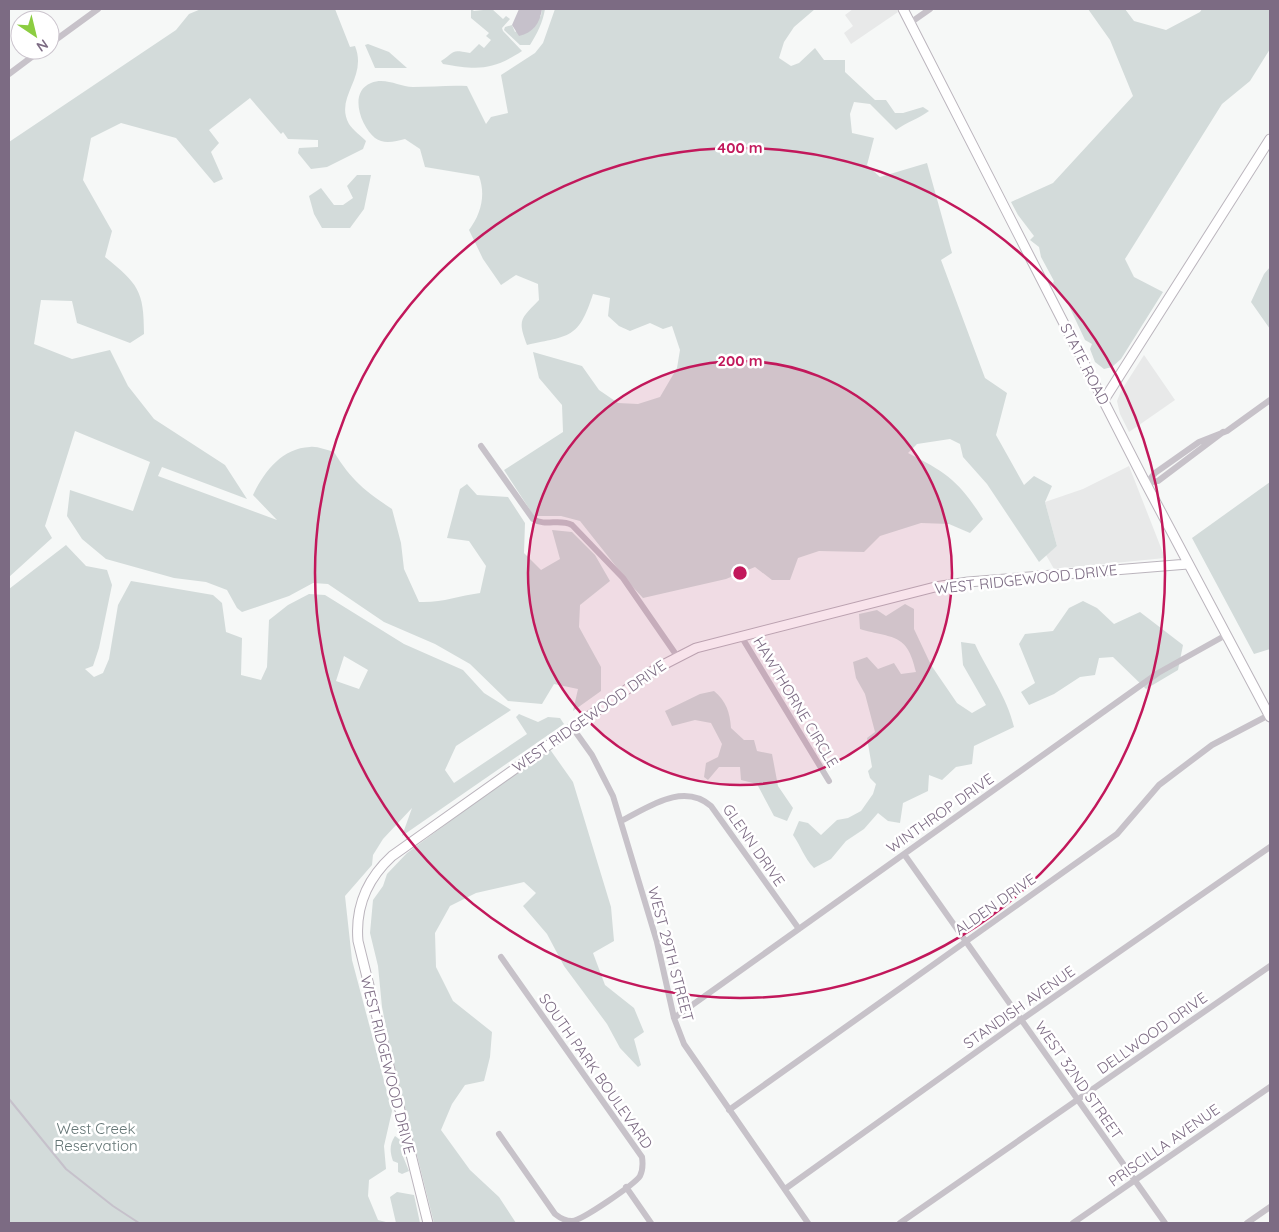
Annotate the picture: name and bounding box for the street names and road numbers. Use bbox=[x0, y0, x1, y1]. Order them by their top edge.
street label: STATE ROAD bbox=[1056, 320, 1114, 408]
street label: WEST RIDGEWOOD DRIVE bbox=[934, 560, 1118, 598]
street label: HAWTHORNE CIRCLE bbox=[749, 633, 843, 771]
street label: WEST RIDGEWOOD DRIVE bbox=[508, 656, 670, 776]
street label: WINTHROP DRIVE bbox=[883, 769, 997, 857]
street label: GLENN DRIVE bbox=[719, 800, 789, 890]
street label: ALDEN DRIVE bbox=[951, 869, 1039, 939]
street label: WEST 29TH STREET bbox=[644, 884, 698, 1024]
street label: STANDISH AVENUE bbox=[959, 961, 1079, 1053]
street label: WEST RIDGEWOOD DRIVE bbox=[357, 974, 419, 1156]
street label: DELLWOOD DRIVE bbox=[1093, 988, 1211, 1078]
street label: SOUTH PARK BOULEVARD bbox=[535, 990, 657, 1153]
street label: WEST 32ND STREET bbox=[1031, 1017, 1127, 1143]
street label: PRISCILLA AVENUE bbox=[1105, 1100, 1223, 1190]

